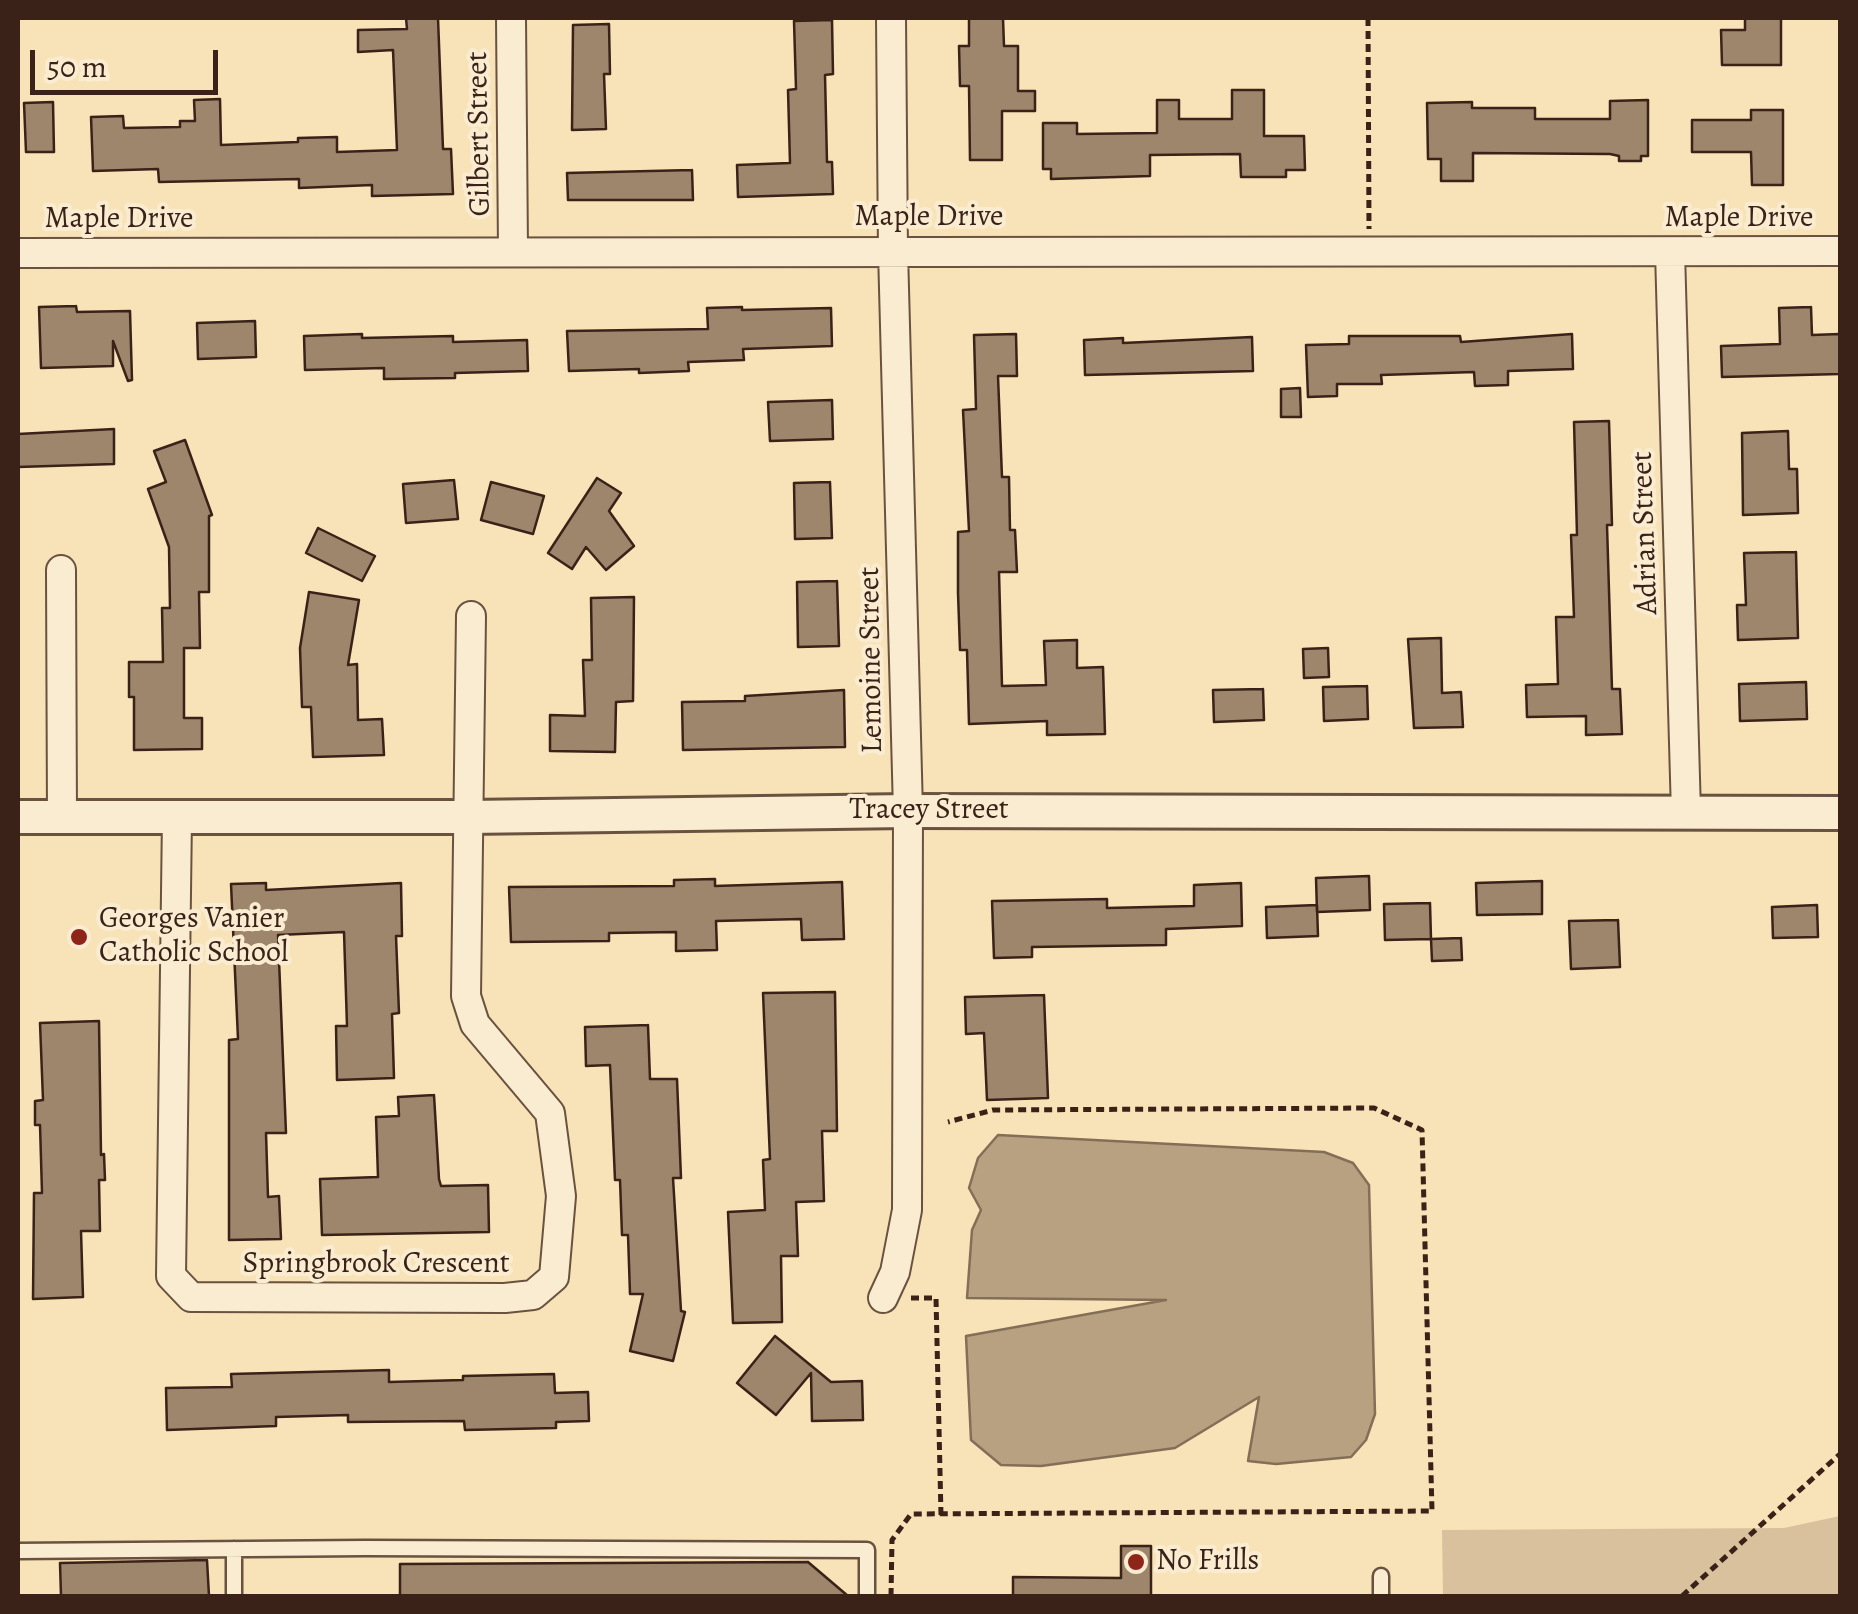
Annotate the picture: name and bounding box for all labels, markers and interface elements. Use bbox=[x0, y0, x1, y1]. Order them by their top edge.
scale bar bbox=[35, 30, 222, 92]
text: 50 m bbox=[47, 47, 107, 87]
street label: Gilbert Street bbox=[461, 51, 499, 217]
street label: Maple Drive bbox=[855, 200, 1003, 236]
street label: Maple Drive bbox=[1665, 201, 1813, 237]
street label: Maple Drive bbox=[45, 202, 193, 238]
street label: Adrian Street bbox=[1625, 451, 1667, 615]
street label: Lemoine Street bbox=[852, 566, 892, 754]
street label: Tracey Street bbox=[849, 793, 1009, 829]
place label: Georges Vanier Catholic School bbox=[99, 902, 288, 972]
marker: Georges Vanier Catholic School bbox=[68, 926, 90, 948]
street label: Springbrook Crescent bbox=[242, 1247, 510, 1283]
place label: No Frills bbox=[1156, 1544, 1259, 1580]
marker: No Frills bbox=[1125, 1551, 1147, 1573]

